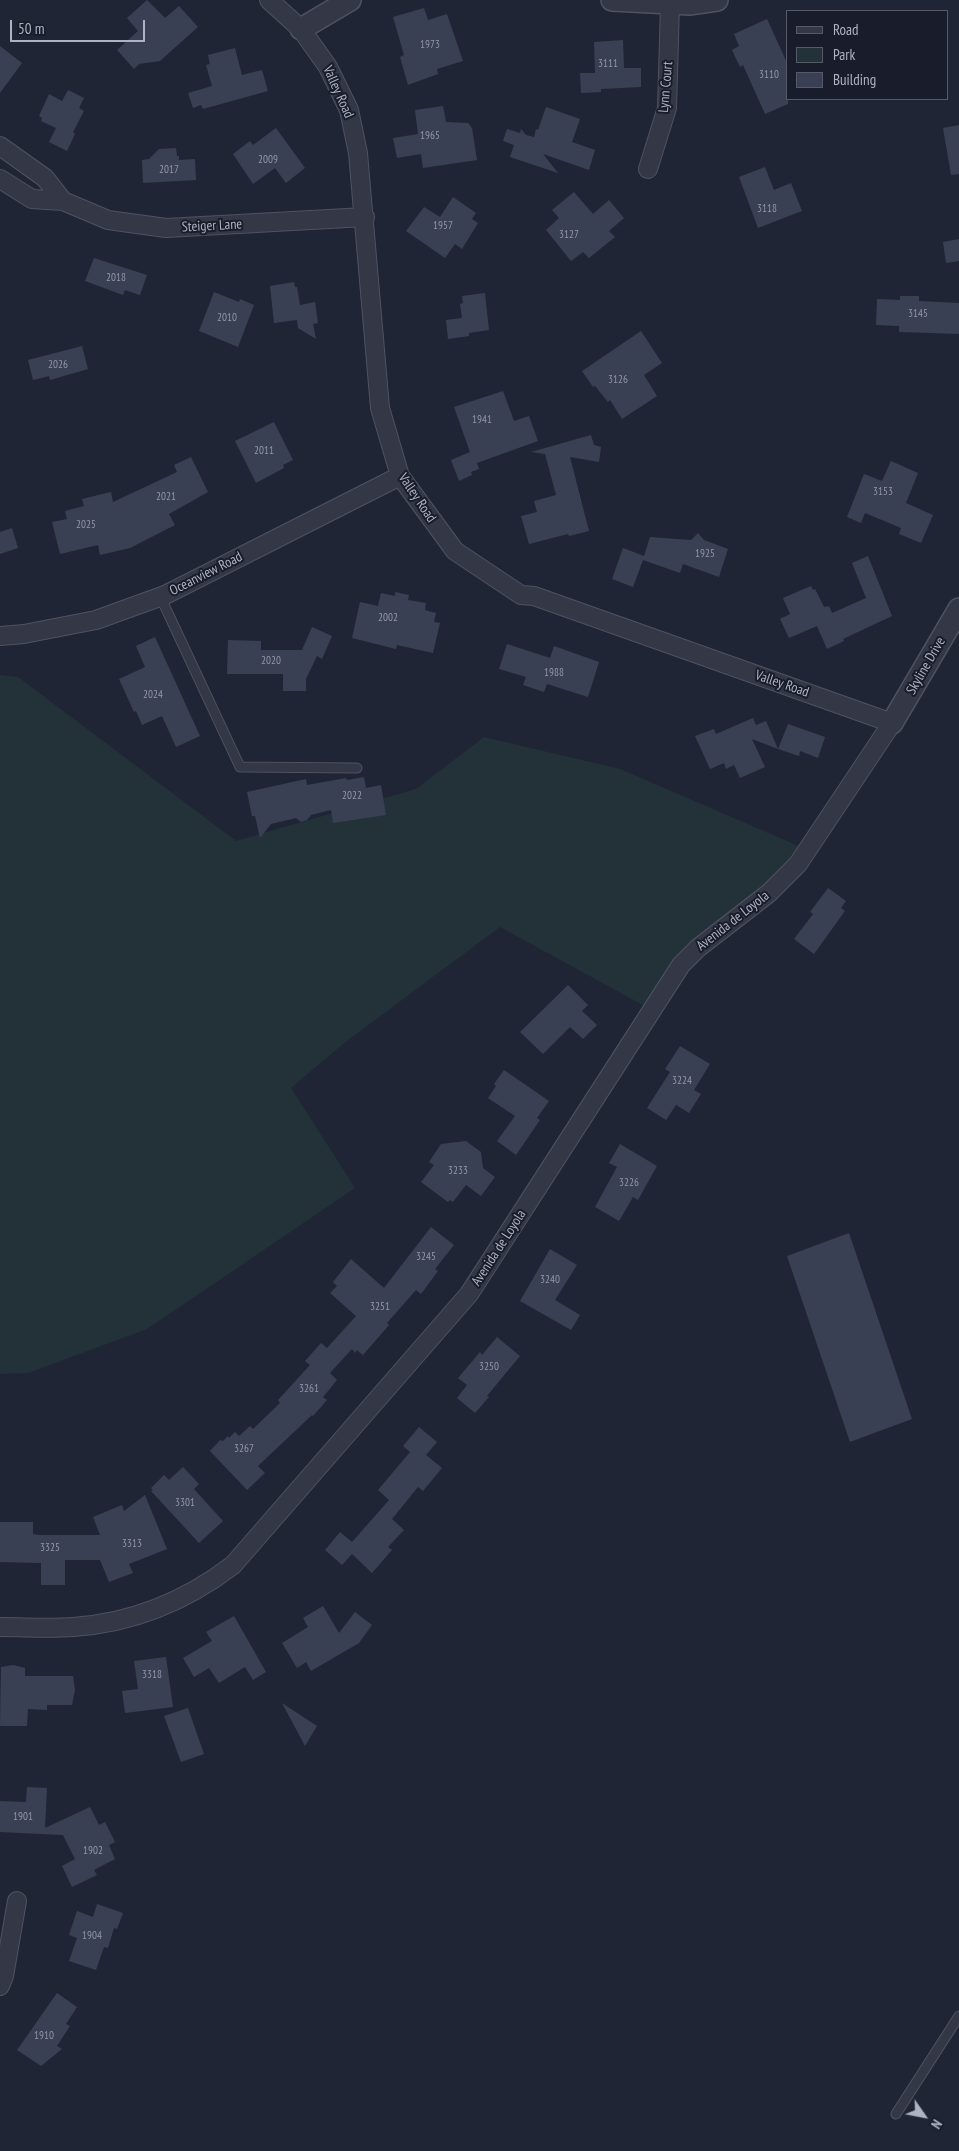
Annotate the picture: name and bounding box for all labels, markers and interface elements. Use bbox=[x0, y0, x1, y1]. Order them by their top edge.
scale bar bbox=[12, 10, 148, 42]
legend bbox=[786, 10, 949, 100]
text: 50 m bbox=[18, 19, 44, 38]
text: Road bbox=[833, 20, 859, 39]
house number: 1973 bbox=[420, 38, 440, 52]
text: Park bbox=[833, 45, 855, 64]
house number: 3111 bbox=[598, 57, 618, 71]
street label: Lynn Court bbox=[655, 61, 677, 113]
street label: Valley Road bbox=[319, 63, 357, 121]
house number: 3110 bbox=[759, 68, 779, 82]
text: Building bbox=[833, 70, 876, 89]
house number: 1965 bbox=[420, 129, 440, 143]
house number: 2009 bbox=[258, 153, 278, 167]
house number: 2017 bbox=[159, 163, 179, 177]
house number: 3118 bbox=[757, 202, 777, 216]
street label: Steiger Lane bbox=[181, 216, 243, 236]
house number: 1957 bbox=[433, 219, 453, 233]
house number: 3127 bbox=[559, 228, 579, 242]
house number: 2018 bbox=[106, 271, 126, 285]
house number: 3145 bbox=[908, 307, 928, 321]
house number: 2010 bbox=[217, 311, 237, 325]
house number: 2026 bbox=[48, 358, 68, 372]
house number: 3126 bbox=[608, 373, 628, 387]
house number: 1941 bbox=[472, 413, 492, 427]
house number: 2011 bbox=[254, 444, 274, 458]
street label: Valley Road bbox=[394, 470, 440, 526]
house number: 3153 bbox=[873, 485, 893, 499]
house number: 2021 bbox=[156, 490, 176, 504]
house number: 2025 bbox=[76, 518, 96, 532]
house number: 1925 bbox=[695, 547, 715, 561]
street label: Oceanview Road bbox=[167, 549, 245, 599]
house number: 2002 bbox=[378, 611, 398, 625]
street label: Skyline Drive bbox=[903, 634, 949, 698]
house number: 2020 bbox=[261, 654, 281, 668]
house number: 1988 bbox=[544, 666, 564, 680]
street label: Valley Road bbox=[753, 667, 811, 701]
house number: 2024 bbox=[143, 688, 163, 702]
house number: 2022 bbox=[342, 789, 362, 803]
street label: Avenida de Loyola bbox=[693, 888, 773, 954]
house number: 3224 bbox=[672, 1074, 692, 1088]
house number: 3233 bbox=[448, 1164, 468, 1178]
house number: 3226 bbox=[619, 1176, 639, 1190]
street label: Avenida de Loyola bbox=[468, 1207, 530, 1289]
house number: 3245 bbox=[416, 1250, 436, 1264]
house number: 3240 bbox=[540, 1273, 560, 1287]
house number: 3251 bbox=[370, 1300, 390, 1314]
house number: 3250 bbox=[479, 1360, 499, 1374]
house number: 3261 bbox=[299, 1382, 319, 1396]
house number: 3267 bbox=[234, 1442, 254, 1456]
house number: 3301 bbox=[175, 1496, 195, 1510]
house number: 3313 bbox=[122, 1537, 142, 1551]
house number: 3325 bbox=[40, 1541, 60, 1555]
house number: 3318 bbox=[142, 1668, 162, 1682]
house number: 1901 bbox=[13, 1810, 33, 1824]
house number: 1902 bbox=[83, 1844, 103, 1858]
house number: 1904 bbox=[82, 1929, 102, 1943]
house number: 1910 bbox=[34, 2029, 54, 2043]
north arrow bbox=[899, 2091, 949, 2141]
text: N bbox=[927, 2116, 946, 2132]

